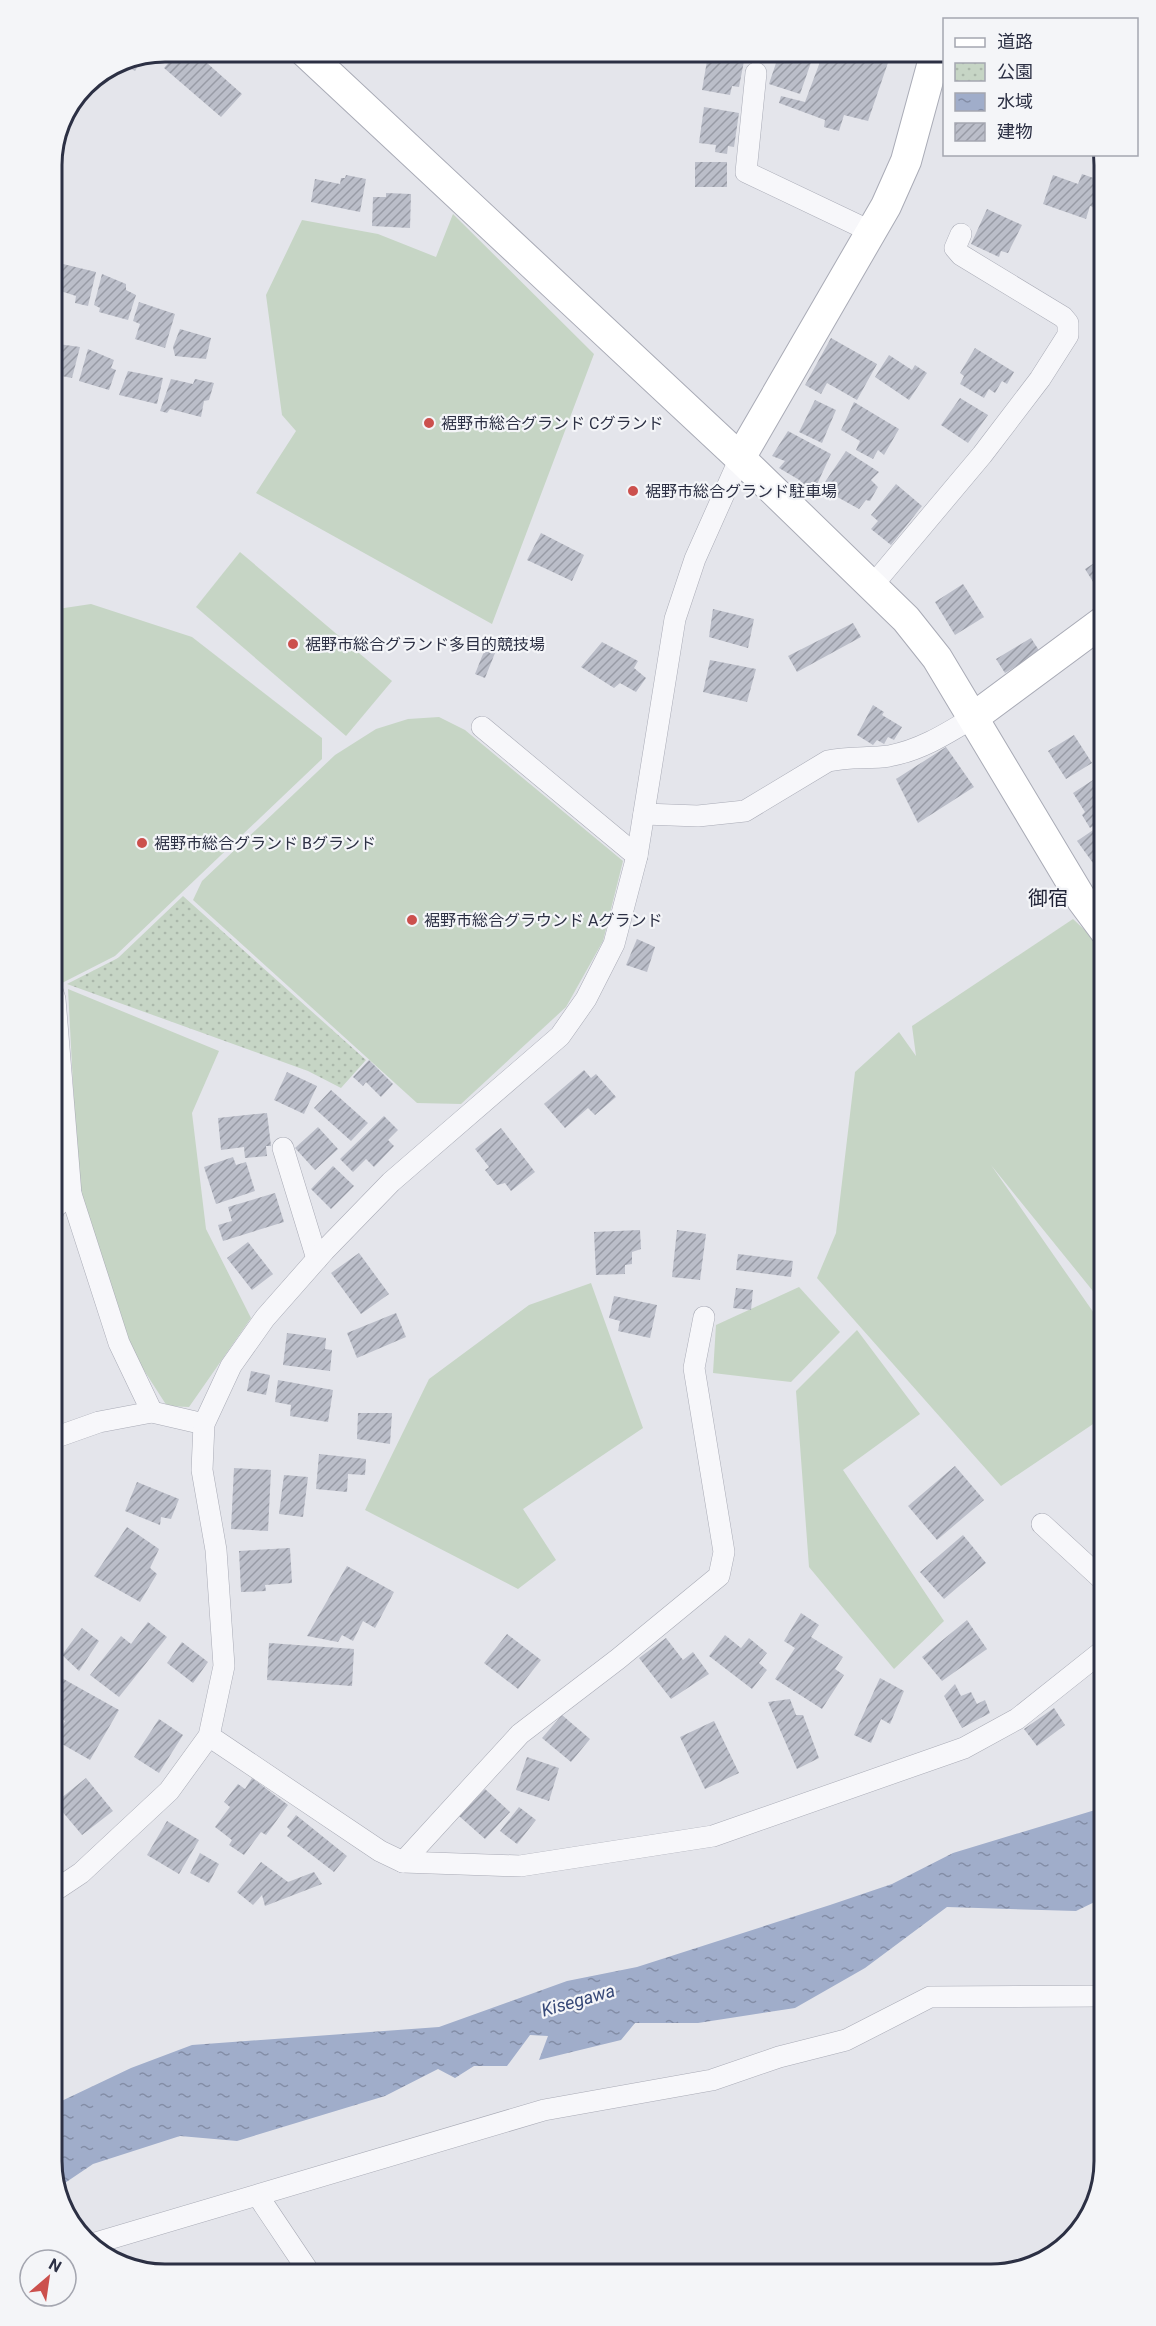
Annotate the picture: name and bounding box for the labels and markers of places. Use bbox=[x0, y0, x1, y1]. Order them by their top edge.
place label: 裾野市総合グランド Cグランド bbox=[441, 414, 663, 433]
marker: 裾野市総合グランド Cグランド bbox=[422, 416, 436, 430]
place label: 裾野市総合グランド駐車場 bbox=[645, 482, 837, 501]
marker: 裾野市総合グランド駐車場 bbox=[626, 484, 640, 498]
place label: 裾野市総合グランド多目的競技場 bbox=[305, 635, 545, 654]
marker: 裾野市総合グランド多目的競技場 bbox=[286, 637, 300, 651]
place label: 裾野市総合グランド Bグランド bbox=[154, 834, 376, 853]
marker: 裾野市総合グランド Bグランド bbox=[135, 836, 149, 850]
place label: 裾野市総合グラウンド Aグランド bbox=[424, 911, 662, 930]
marker: 裾野市総合グラウンド Aグランド bbox=[405, 913, 419, 927]

